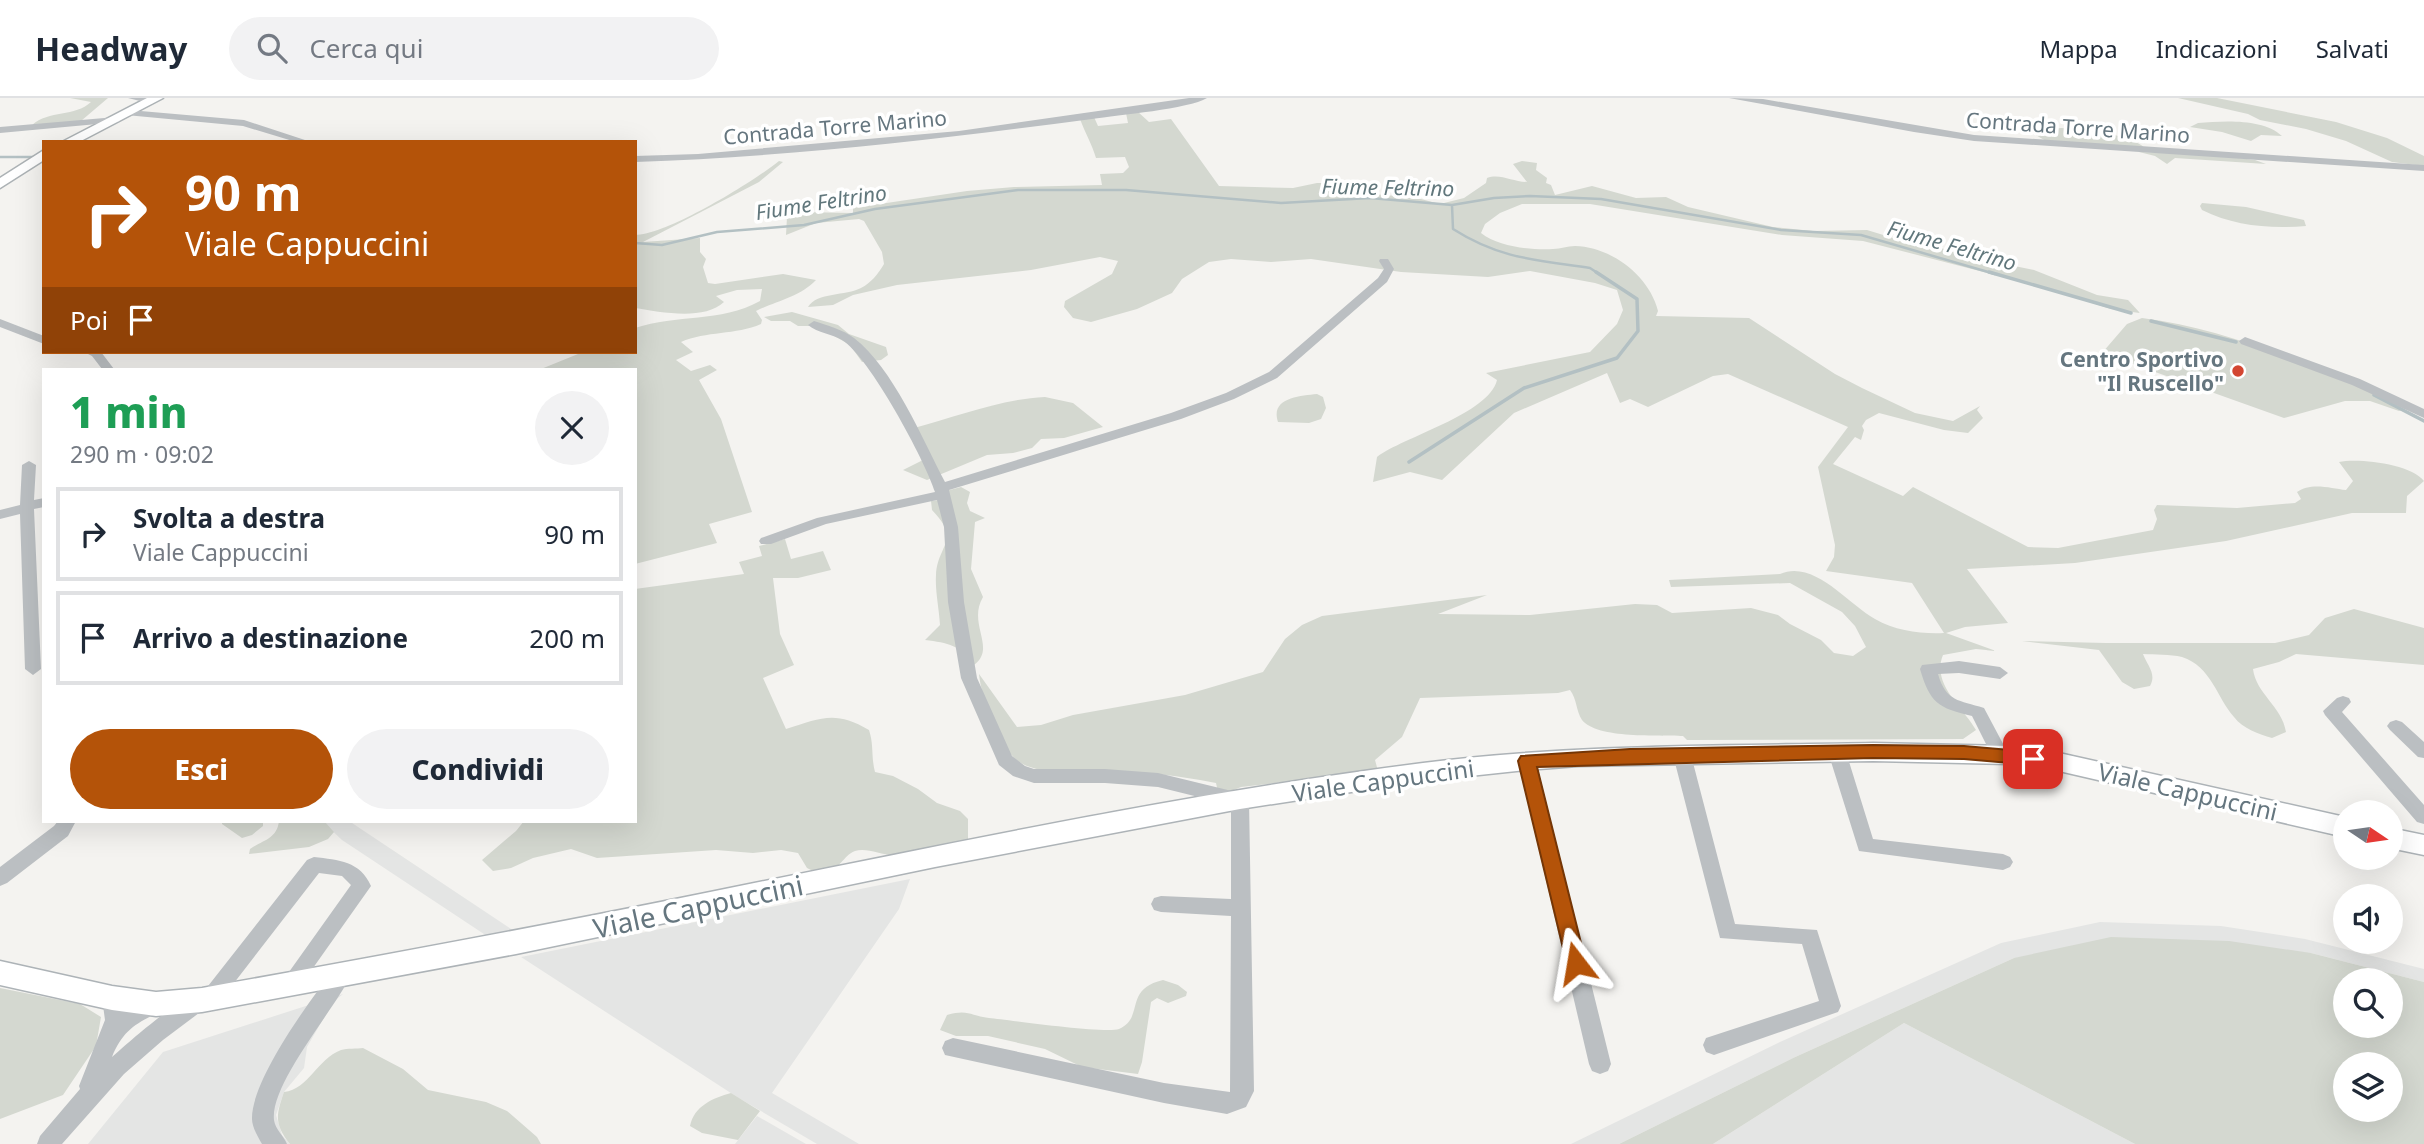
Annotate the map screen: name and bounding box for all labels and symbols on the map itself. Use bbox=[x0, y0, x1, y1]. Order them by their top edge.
street label: Contrada Torre Marino bbox=[722, 103, 948, 151]
street label: Contrada Torre Marino bbox=[1965, 105, 2191, 149]
water label: Fiume Feltrino bbox=[1321, 172, 1455, 202]
water label: Fiume Feltrino bbox=[753, 178, 889, 226]
water label: Fiume Feltrino bbox=[1884, 213, 2020, 277]
place label: Centro Sportivo "Il Ruscello" bbox=[2060, 345, 2224, 397]
marker: Centro Sportivo "Il Ruscello" bbox=[2230, 363, 2246, 379]
pin bbox=[2003, 729, 2063, 789]
street label: Viale Cappuccini bbox=[1290, 751, 1476, 809]
street label: Viale Cappuccini bbox=[2095, 754, 2281, 828]
north arrow bbox=[2333, 800, 2403, 870]
street label: Viale Cappuccini bbox=[589, 865, 807, 947]
position arrow bbox=[1539, 926, 1613, 1000]

